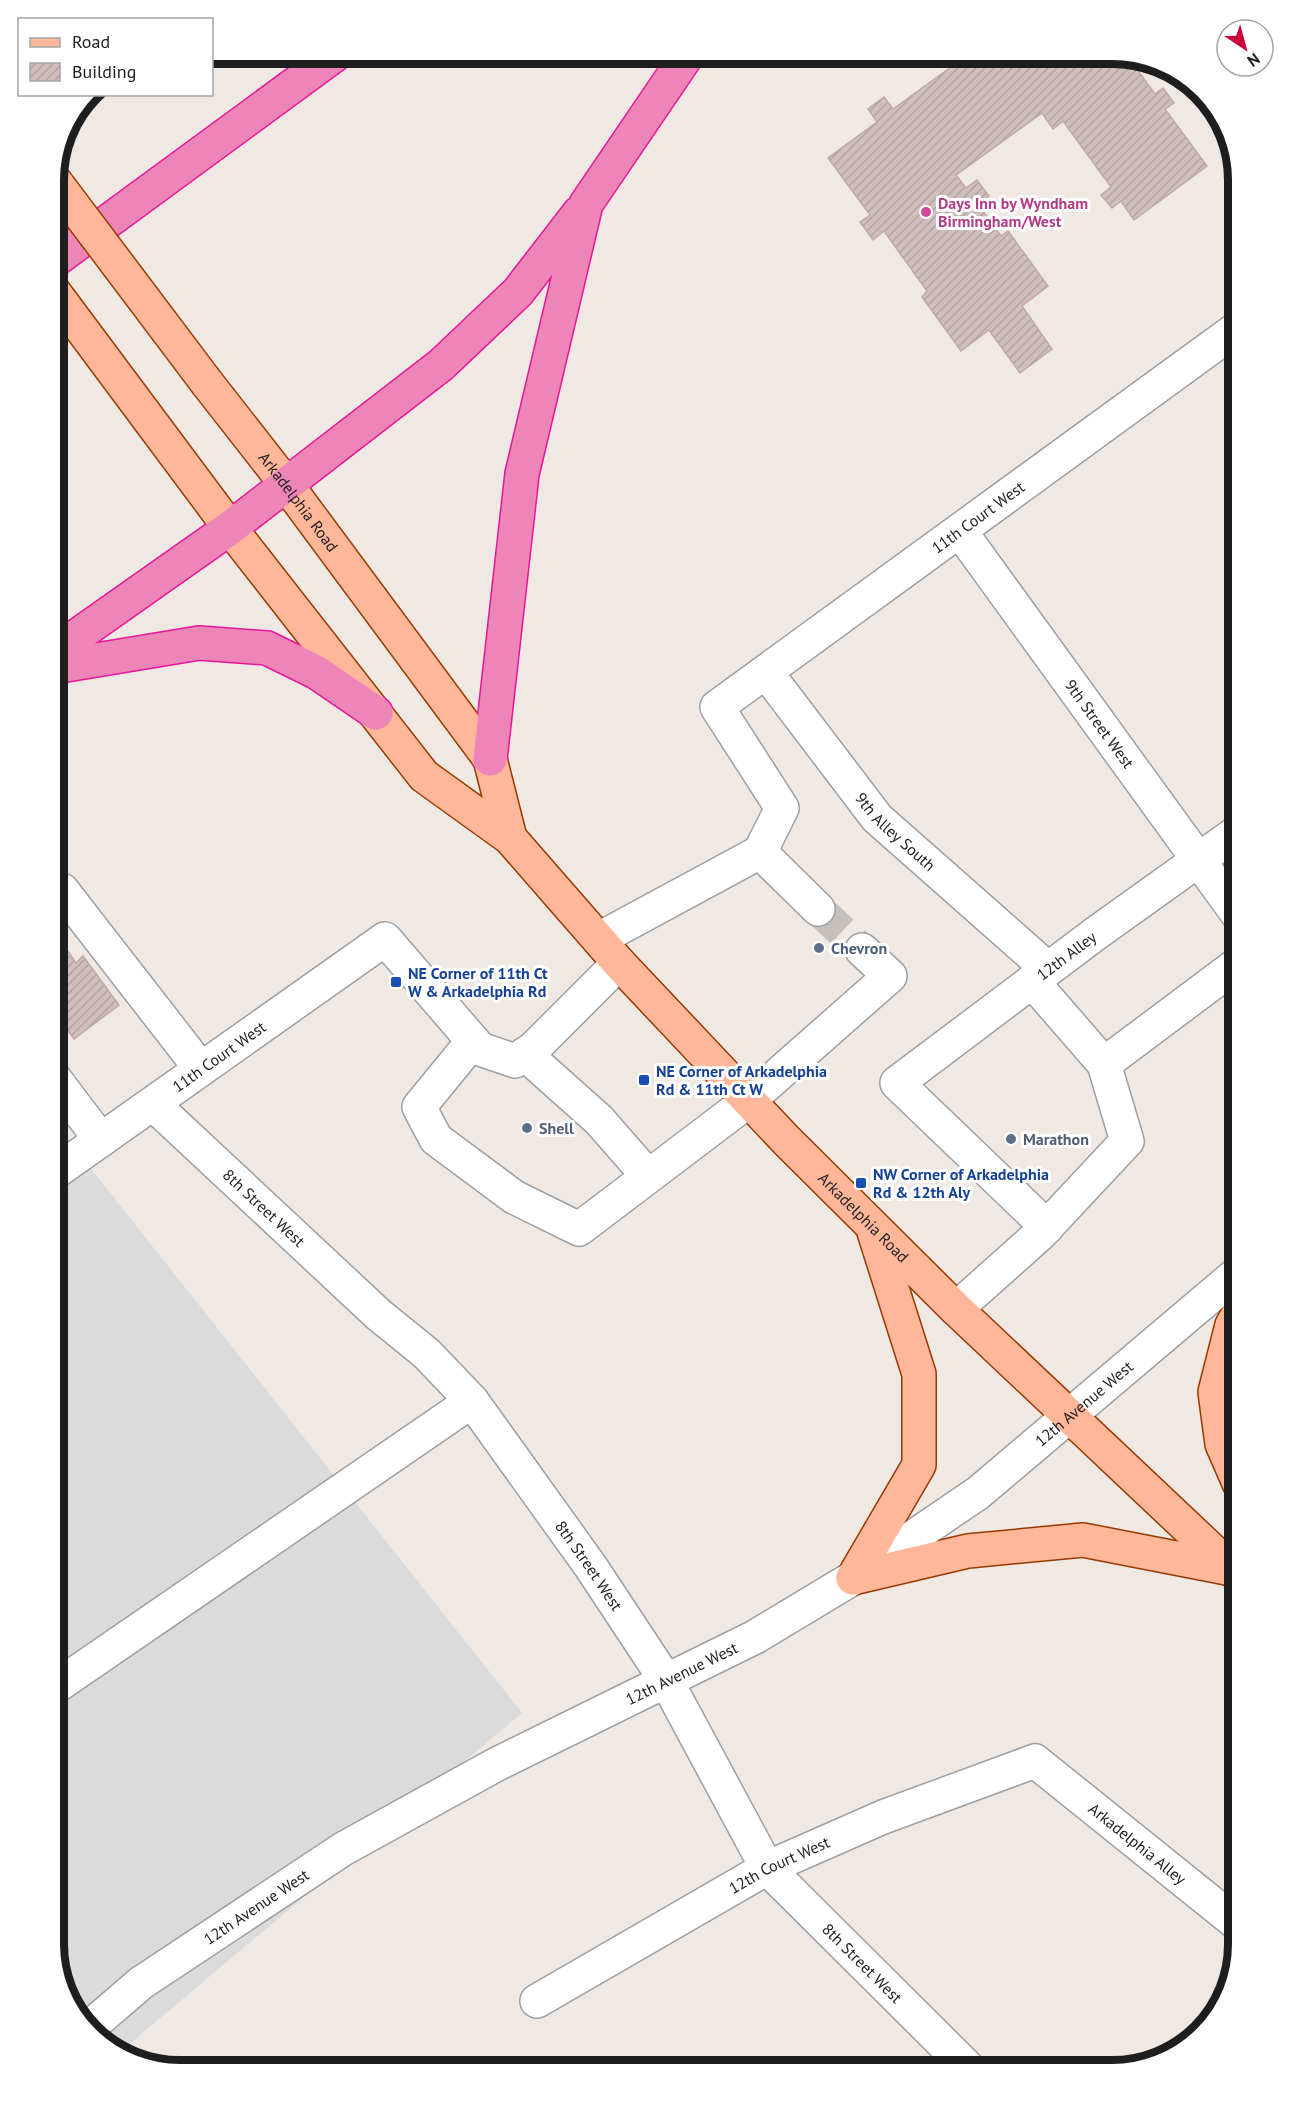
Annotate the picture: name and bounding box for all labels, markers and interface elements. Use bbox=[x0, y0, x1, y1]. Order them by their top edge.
legend bbox=[18, 18, 213, 96]
north arrow bbox=[1215, 18, 1275, 78]
text: Road bbox=[72, 30, 110, 53]
text: N bbox=[1244, 49, 1264, 71]
text: Building bbox=[72, 60, 136, 83]
place label: Days Inn by Wyndham Birmingham/West bbox=[938, 193, 1088, 231]
marker: Days Inn by Wyndham Birmingham/West bbox=[919, 205, 933, 219]
street label: Arkadelphia Road bbox=[255, 448, 343, 556]
street label: 11th Court West bbox=[928, 476, 1029, 558]
street label: 9th Street West bbox=[1061, 675, 1139, 773]
street label: 9th Alley South bbox=[851, 788, 940, 875]
street label: 12th Alley bbox=[1033, 926, 1101, 984]
place label: Chevron bbox=[831, 938, 887, 958]
marker: Chevron bbox=[812, 941, 826, 955]
place label: NE Corner of 11th Ct W & Arkadelphia Rd bbox=[408, 963, 548, 1001]
marker: NE Corner of 11th Ct W & Arkadelphia Rd bbox=[389, 975, 403, 989]
street label: 11th Court West bbox=[168, 1016, 270, 1096]
place label: NE Corner of Arkadelphia Rd & 11th Ct W bbox=[656, 1061, 827, 1099]
marker: NE Corner of Arkadelphia Rd & 11th Ct W bbox=[637, 1073, 651, 1087]
place label: Shell bbox=[539, 1118, 574, 1138]
marker: Shell bbox=[520, 1121, 534, 1135]
place label: Marathon bbox=[1023, 1129, 1089, 1149]
marker: Marathon bbox=[1004, 1132, 1018, 1146]
place label: NW Corner of Arkadelphia Rd & 12th Aly bbox=[873, 1164, 1049, 1202]
street label: 8th Street West bbox=[219, 1165, 310, 1251]
street label: Arkadelphia Road bbox=[814, 1168, 913, 1267]
marker: NW Corner of Arkadelphia Rd & 12th Aly bbox=[854, 1176, 868, 1190]
street label: 12th Avenue West bbox=[1031, 1356, 1137, 1451]
street label: 8th Street West bbox=[551, 1517, 627, 1615]
street label: 12th Avenue West bbox=[622, 1637, 741, 1709]
street label: Arkadelphia Alley bbox=[1085, 1798, 1191, 1889]
street label: 12th Court West bbox=[725, 1832, 833, 1898]
street label: 12th Avenue West bbox=[200, 1864, 313, 1949]
street label: 8th Street West bbox=[818, 1919, 907, 2007]

